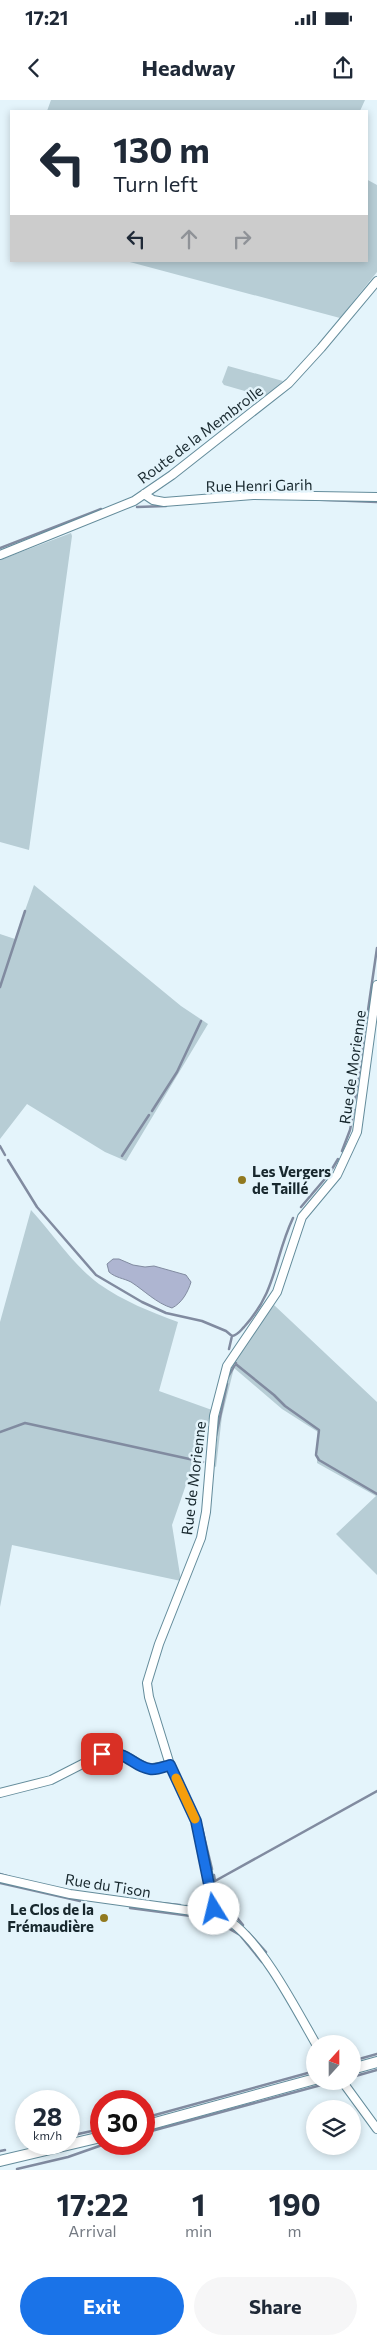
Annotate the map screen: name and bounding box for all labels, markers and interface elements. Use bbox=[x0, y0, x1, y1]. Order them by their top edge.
text: 17:21 bbox=[25, 6, 68, 29]
icon: back bbox=[20, 54, 48, 82]
text: Headway bbox=[142, 54, 235, 81]
icon: share bbox=[329, 54, 357, 82]
text: 130 m bbox=[113, 127, 210, 170]
icon: left bbox=[30, 130, 95, 195]
text: Turn left bbox=[113, 170, 198, 197]
icon: left bbox=[122, 225, 150, 253]
icon: ahead bbox=[175, 225, 203, 253]
icon: right bbox=[228, 225, 256, 253]
street label: Route de la Membrolle bbox=[134, 381, 266, 487]
street label: Rue Henri Garih bbox=[205, 475, 313, 495]
street label: Rue de Morienne bbox=[335, 1009, 369, 1125]
place label: Les Vergers de Taillé bbox=[252, 1162, 331, 1197]
marker: Les Vergers de Taillé bbox=[236, 1174, 248, 1186]
street label: Rue de Morienne bbox=[177, 1420, 209, 1536]
pin bbox=[81, 1733, 123, 1775]
icon: arrive bbox=[88, 1740, 116, 1768]
street label: Rue du Tison bbox=[64, 1869, 152, 1901]
position arrow bbox=[187, 1882, 239, 1934]
place label: Le Clos de la Frémaudière bbox=[7, 1900, 94, 1935]
marker: Le Clos de la Frémaudière bbox=[98, 1912, 110, 1924]
north arrow bbox=[306, 2035, 361, 2090]
map controls bbox=[306, 2035, 361, 2155]
speed limit sign: 30 bbox=[90, 2090, 155, 2155]
button: layers bbox=[306, 2100, 361, 2155]
text: 28 bbox=[33, 2101, 62, 2131]
text: km/h bbox=[33, 2128, 62, 2142]
text: 17:22 bbox=[56, 2185, 129, 2222]
text: 1 bbox=[192, 2185, 205, 2222]
text: 190 bbox=[269, 2185, 321, 2222]
text: Arrival bbox=[68, 2221, 117, 2240]
text: min bbox=[185, 2221, 212, 2240]
text: m bbox=[288, 2221, 302, 2240]
button: Exit bbox=[20, 2277, 184, 2335]
button: Share bbox=[194, 2277, 357, 2335]

